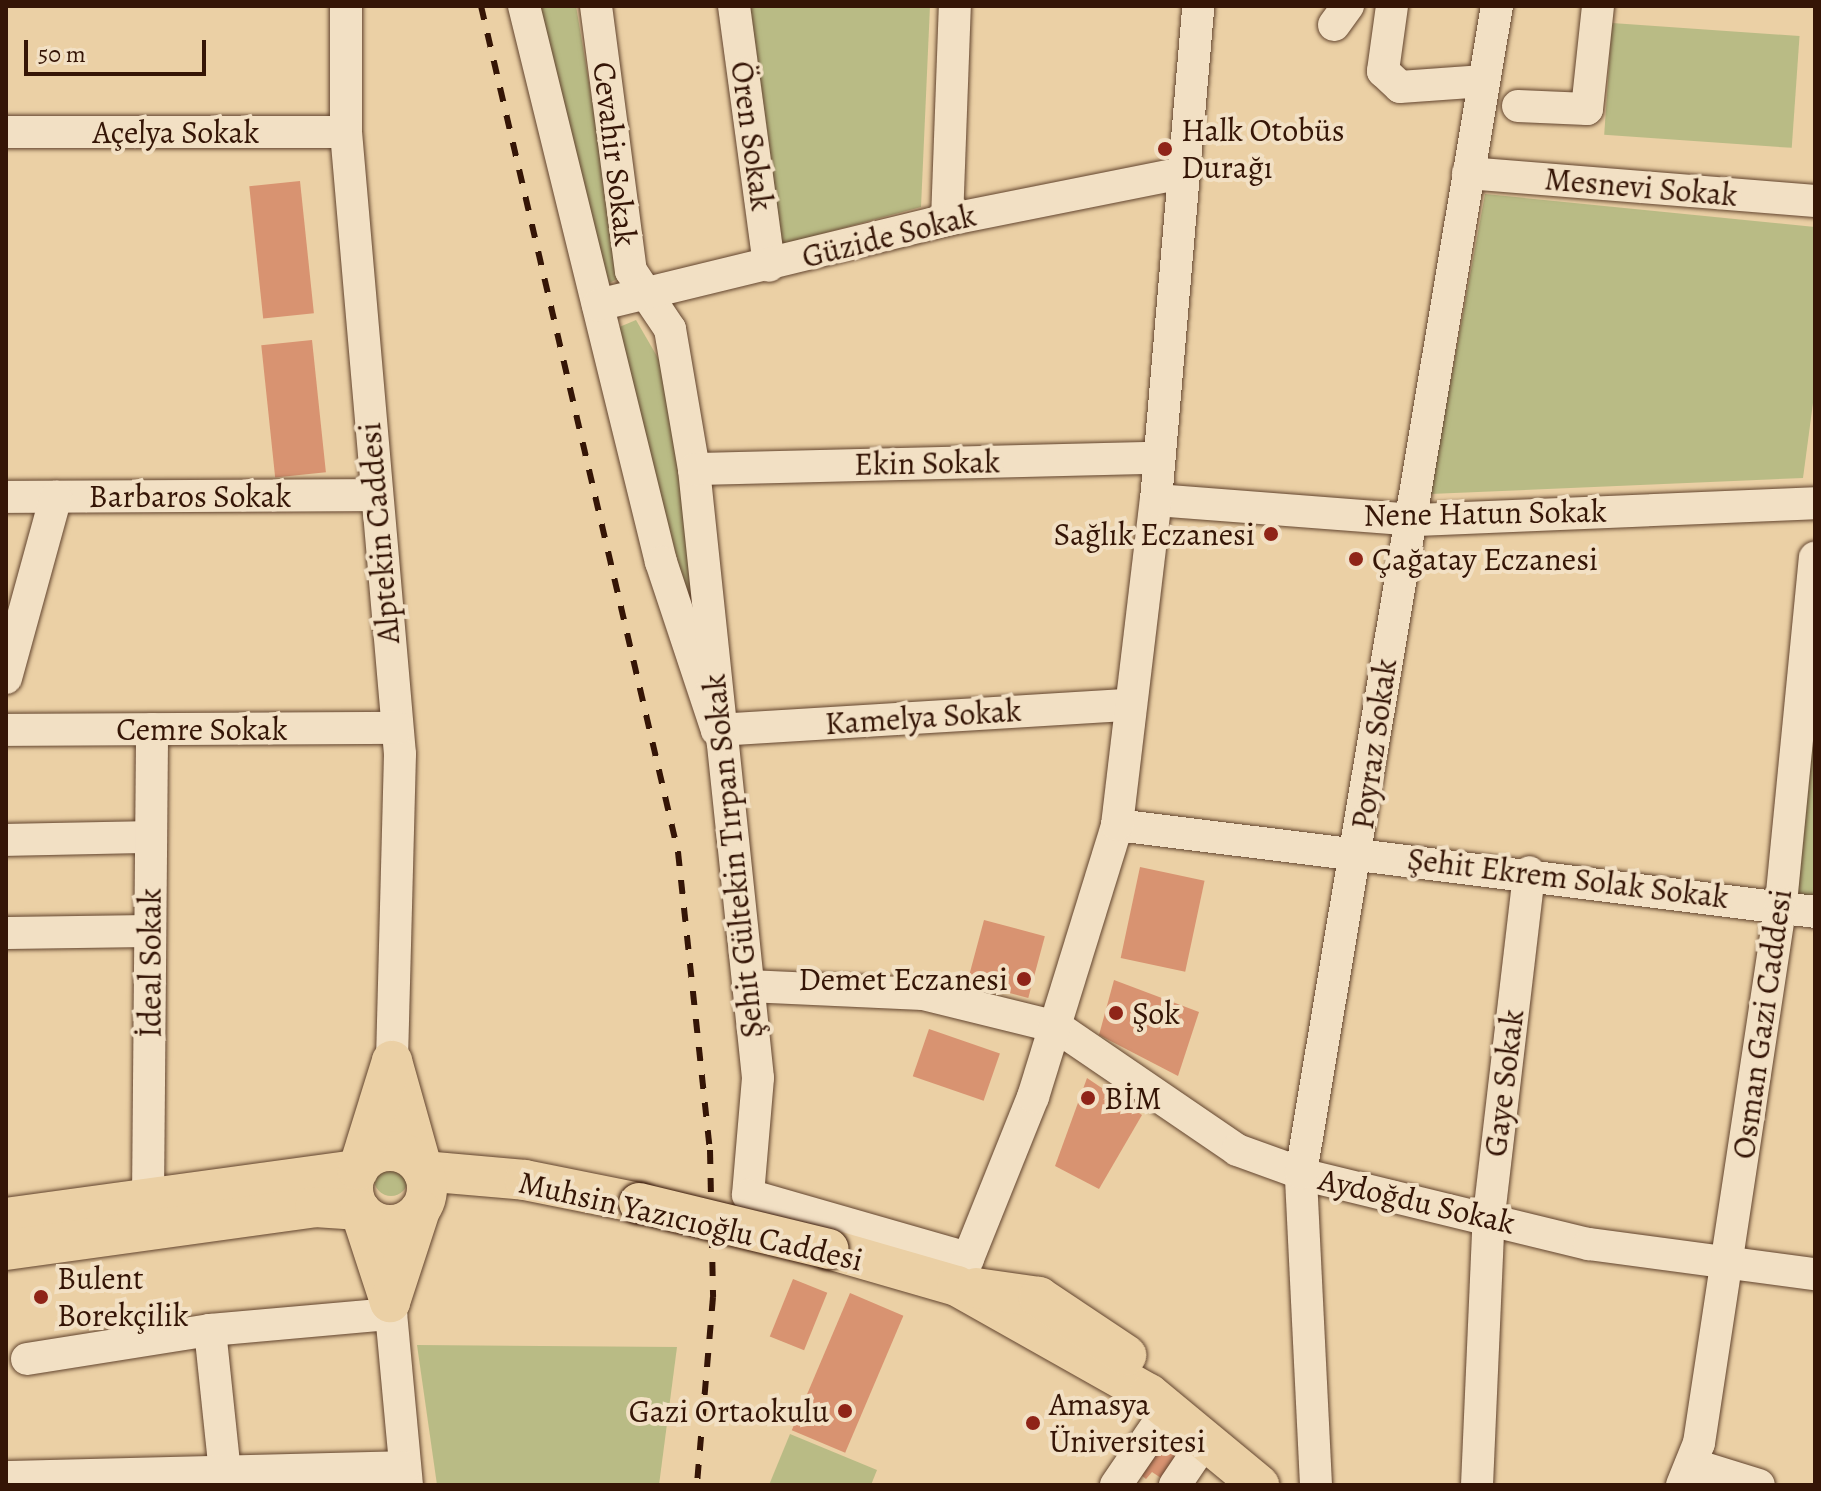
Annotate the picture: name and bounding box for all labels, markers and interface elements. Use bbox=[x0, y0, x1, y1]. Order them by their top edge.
scale bar bbox=[28, 24, 210, 74]
text: 50 m bbox=[38, 38, 86, 70]
street label: Ören Sokak bbox=[723, 59, 781, 213]
street label: Cevahir Sokak bbox=[585, 60, 645, 248]
place label: Halk Otobüs Durağı bbox=[1181, 112, 1345, 187]
street label: Açelya Sokak bbox=[93, 113, 259, 151]
marker: Halk Otobüs Durağı bbox=[1156, 140, 1174, 158]
street label: Mesnevi Sokak bbox=[1543, 159, 1739, 215]
street label: Güzide Sokak bbox=[798, 196, 980, 276]
street label: Alptekin Caddesi bbox=[350, 421, 408, 645]
street label: Ekin Sokak bbox=[854, 443, 1000, 483]
street label: Barbaros Sokak bbox=[89, 477, 291, 515]
street label: Nene Hatun Sokak bbox=[1363, 492, 1607, 534]
place label: Sağlık Eczanesi bbox=[1054, 515, 1255, 553]
marker: Sağlık Eczanesi bbox=[1262, 525, 1280, 543]
place label: Çağatay Eczanesi bbox=[1372, 540, 1598, 578]
marker: Çağatay Eczanesi bbox=[1347, 550, 1365, 568]
street label: Poyraz Sokak bbox=[1343, 656, 1405, 832]
street label: Şehit Gültekin Tırpan Sokak bbox=[695, 672, 771, 1040]
street label: Kamelya Sokak bbox=[824, 691, 1022, 743]
street label: Cemre Sokak bbox=[116, 710, 288, 748]
street label: Şehit Ekrem Solak Sokak bbox=[1405, 839, 1731, 917]
street label: Osman Gazi Caddesi bbox=[1724, 887, 1800, 1161]
street label: İdeal Sokak bbox=[131, 888, 169, 1038]
place label: Demet Eczanesi bbox=[798, 960, 1008, 998]
marker: Demet Eczanesi bbox=[1015, 970, 1033, 988]
place label: Şok bbox=[1132, 994, 1180, 1032]
marker: Şok bbox=[1107, 1004, 1125, 1022]
street label: Gaye Sokak bbox=[1476, 1007, 1532, 1159]
place label: BİM bbox=[1104, 1079, 1162, 1117]
marker: BİM bbox=[1079, 1089, 1097, 1107]
street label: Aydoğdu Sokak bbox=[1315, 1160, 1519, 1242]
street label: Muhsin Yazıcıoğlu Caddesi bbox=[515, 1163, 867, 1279]
place label: Bulent Borekçilik bbox=[57, 1260, 189, 1335]
marker: Bulent Borekçilik bbox=[32, 1288, 50, 1306]
place label: Amasya Üniversitesi bbox=[1049, 1386, 1206, 1461]
place label: Gazi Ortaokulu bbox=[629, 1392, 829, 1430]
marker: Gazi Ortaokulu bbox=[836, 1402, 854, 1420]
marker: Amasya Üniversitesi bbox=[1024, 1414, 1042, 1432]

